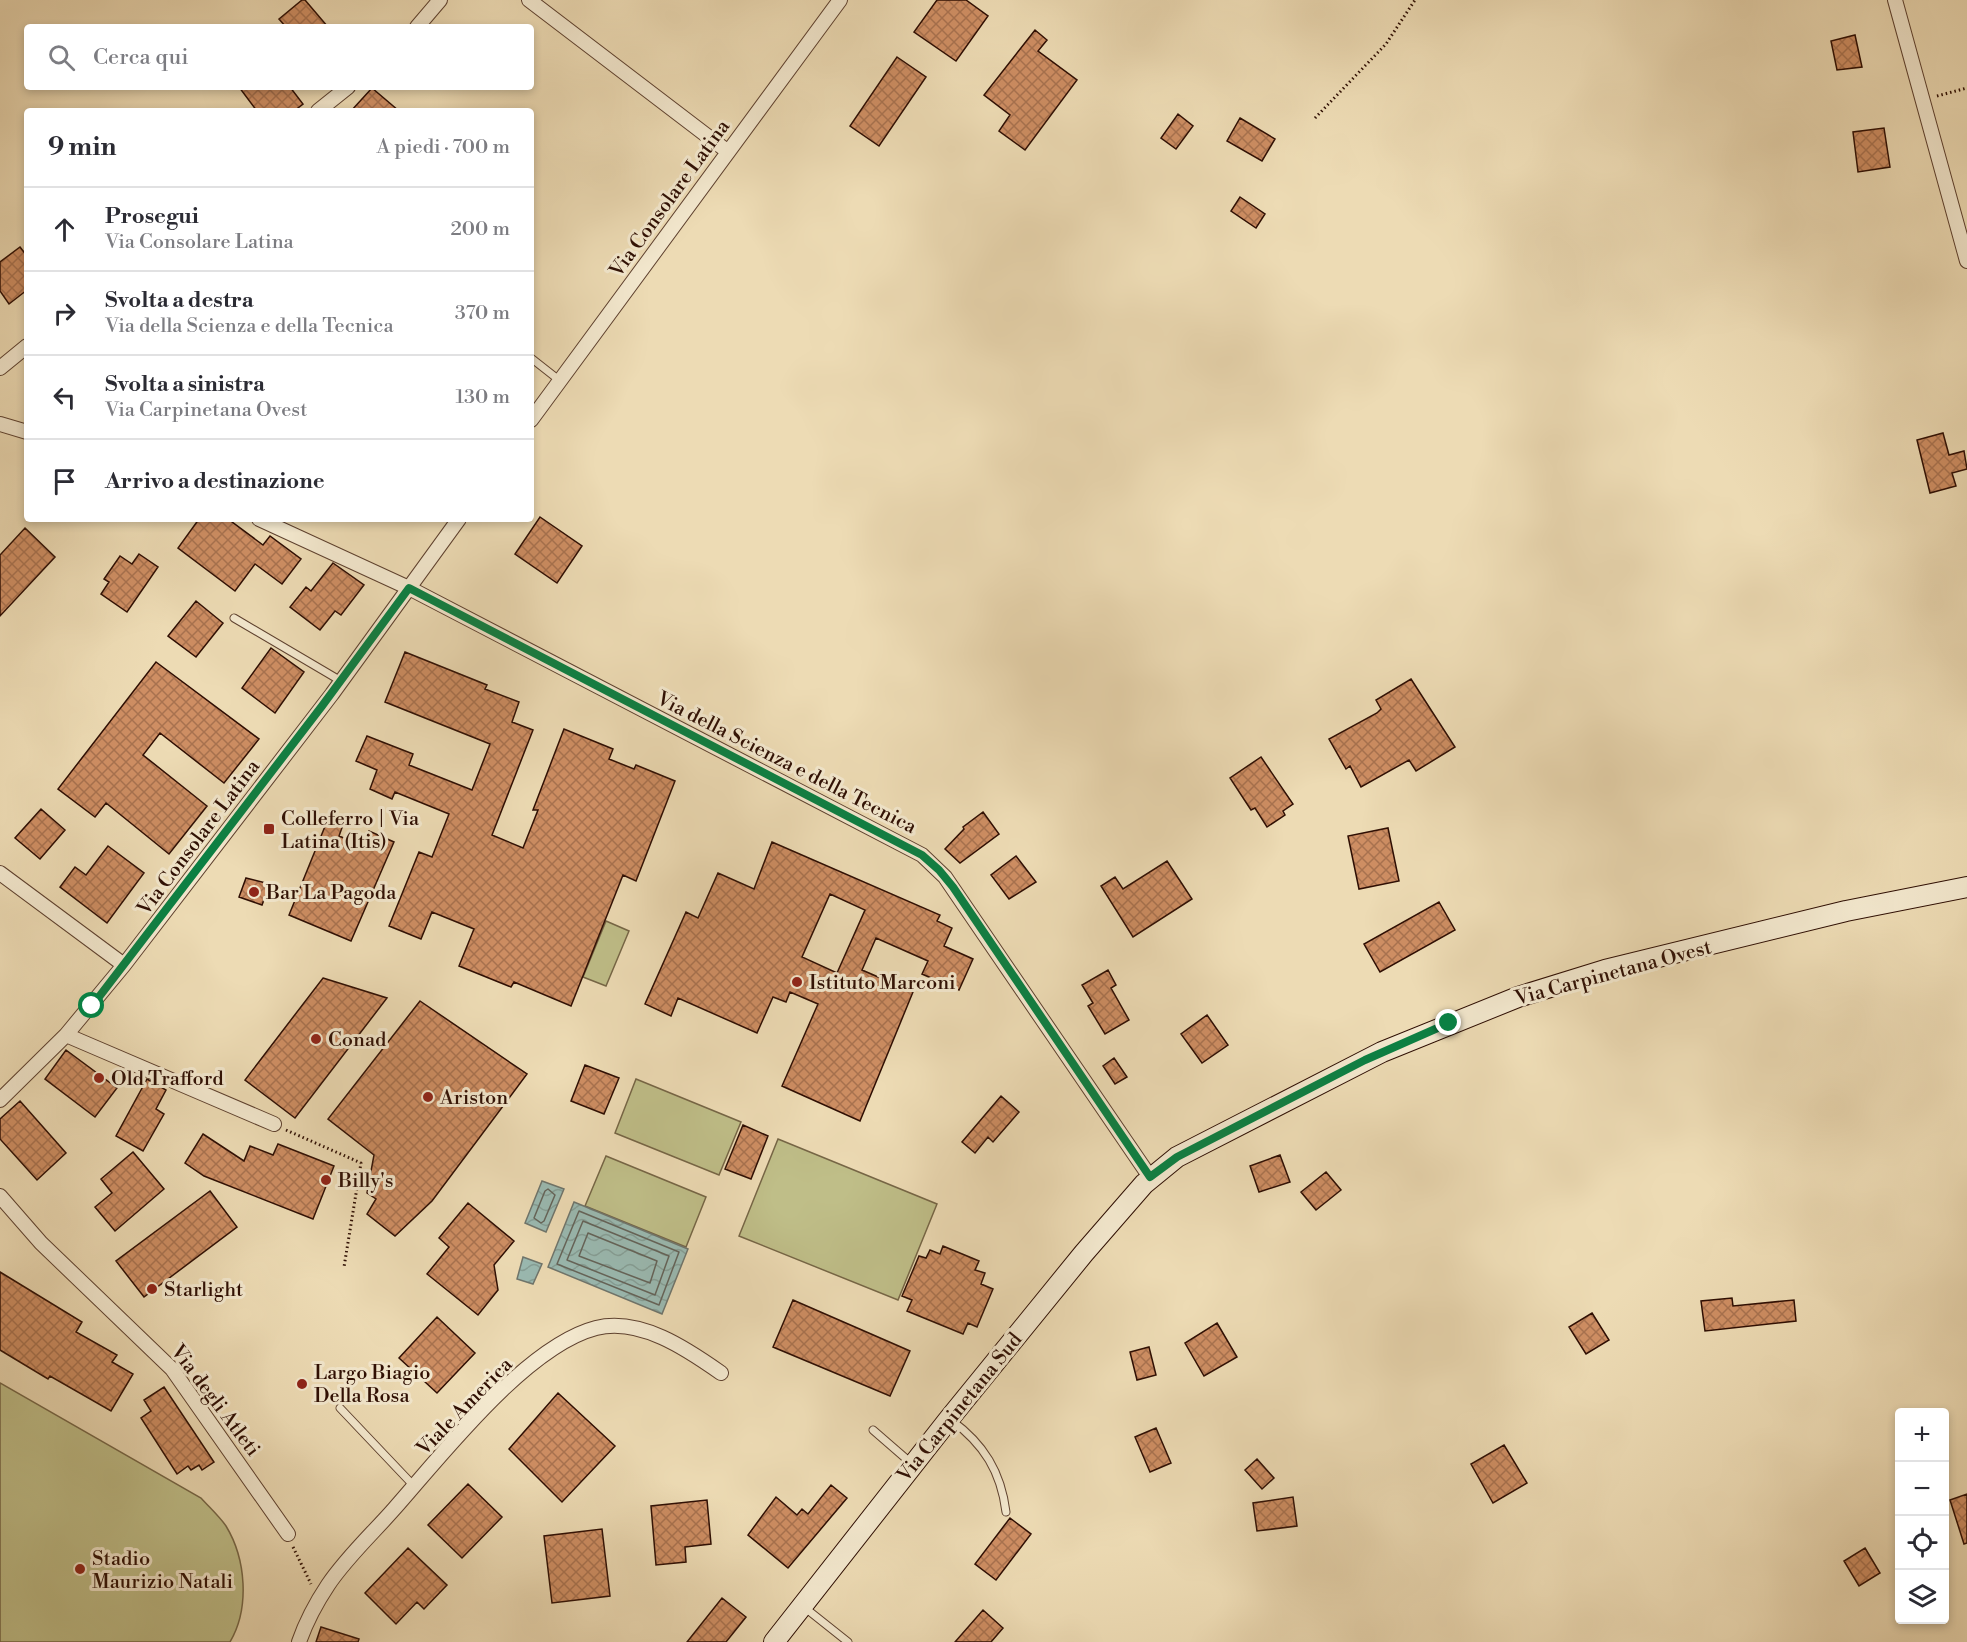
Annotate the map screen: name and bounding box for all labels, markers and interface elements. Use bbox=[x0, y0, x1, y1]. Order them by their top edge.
search box bbox=[24, 24, 534, 90]
icon: search bbox=[45, 41, 78, 74]
text: Cerca qui bbox=[93, 44, 189, 71]
street label: Via Consolare Latina bbox=[604, 114, 736, 283]
text: 9 min bbox=[48, 131, 116, 163]
text: A piedi · 700 m bbox=[377, 135, 510, 160]
text: Prosegui bbox=[105, 203, 199, 230]
icon: ahead bbox=[48, 213, 81, 246]
text: 200 m bbox=[450, 217, 510, 242]
text: Via Consolare Latina bbox=[105, 230, 294, 255]
text: Svolta a destra bbox=[105, 287, 254, 314]
icon: right bbox=[48, 297, 81, 330]
text: 370 m bbox=[455, 301, 510, 326]
text: Via della Scienza e della Tecnica bbox=[105, 314, 394, 339]
text: Svolta a sinistra bbox=[105, 371, 265, 398]
icon: left bbox=[48, 381, 81, 414]
text: 130 m bbox=[455, 385, 510, 410]
text: Via Carpinetana Ovest bbox=[105, 398, 307, 423]
icon: arrive bbox=[48, 465, 81, 498]
text: Arrivo a destinazione bbox=[105, 468, 325, 495]
street label: Via della Scienza e della Tecnica bbox=[651, 686, 921, 840]
street label: Via Consolare Latina bbox=[132, 754, 266, 922]
place label: Colleferro | Via Latina (Itis) bbox=[281, 807, 420, 855]
marker: Colleferro | Via Latina (Itis) bbox=[262, 822, 276, 836]
place label: Bar La Pagoda bbox=[265, 881, 397, 906]
marker: Bar La Pagoda bbox=[247, 885, 261, 899]
street label: Via Carpinetana Ovest bbox=[1511, 935, 1714, 1012]
place label: Istituto Marconi bbox=[809, 971, 956, 996]
marker: Istituto Marconi bbox=[790, 975, 804, 989]
route start bbox=[78, 992, 104, 1018]
route end bbox=[1435, 1009, 1461, 1035]
place label: Conad bbox=[328, 1028, 387, 1053]
marker: Conad bbox=[309, 1032, 323, 1046]
place label: Old Trafford bbox=[111, 1067, 224, 1092]
marker: Old Trafford bbox=[92, 1071, 106, 1085]
place label: Ariston bbox=[439, 1086, 508, 1111]
marker: Ariston bbox=[421, 1090, 435, 1104]
place label: Billy's bbox=[337, 1169, 394, 1194]
marker: Billy's bbox=[319, 1173, 333, 1187]
place label: Starlight bbox=[164, 1278, 243, 1303]
marker: Starlight bbox=[145, 1282, 159, 1296]
street label: Via Carpinetana Sud bbox=[892, 1328, 1029, 1489]
street label: Via degli Atleti bbox=[164, 1339, 265, 1462]
street label: Viale America bbox=[411, 1352, 519, 1462]
place label: Largo Biagio Della Rosa bbox=[314, 1361, 431, 1409]
marker: Largo Biagio Della Rosa bbox=[295, 1377, 309, 1391]
map controls bbox=[1895, 1408, 1949, 1624]
button: + bbox=[1895, 1408, 1949, 1462]
button: − bbox=[1895, 1462, 1949, 1516]
button: locate bbox=[1895, 1516, 1949, 1570]
place label: Stadio Maurizio Natali bbox=[92, 1547, 234, 1595]
marker: Stadio Maurizio Natali bbox=[73, 1562, 87, 1576]
button: layers bbox=[1895, 1570, 1949, 1624]

